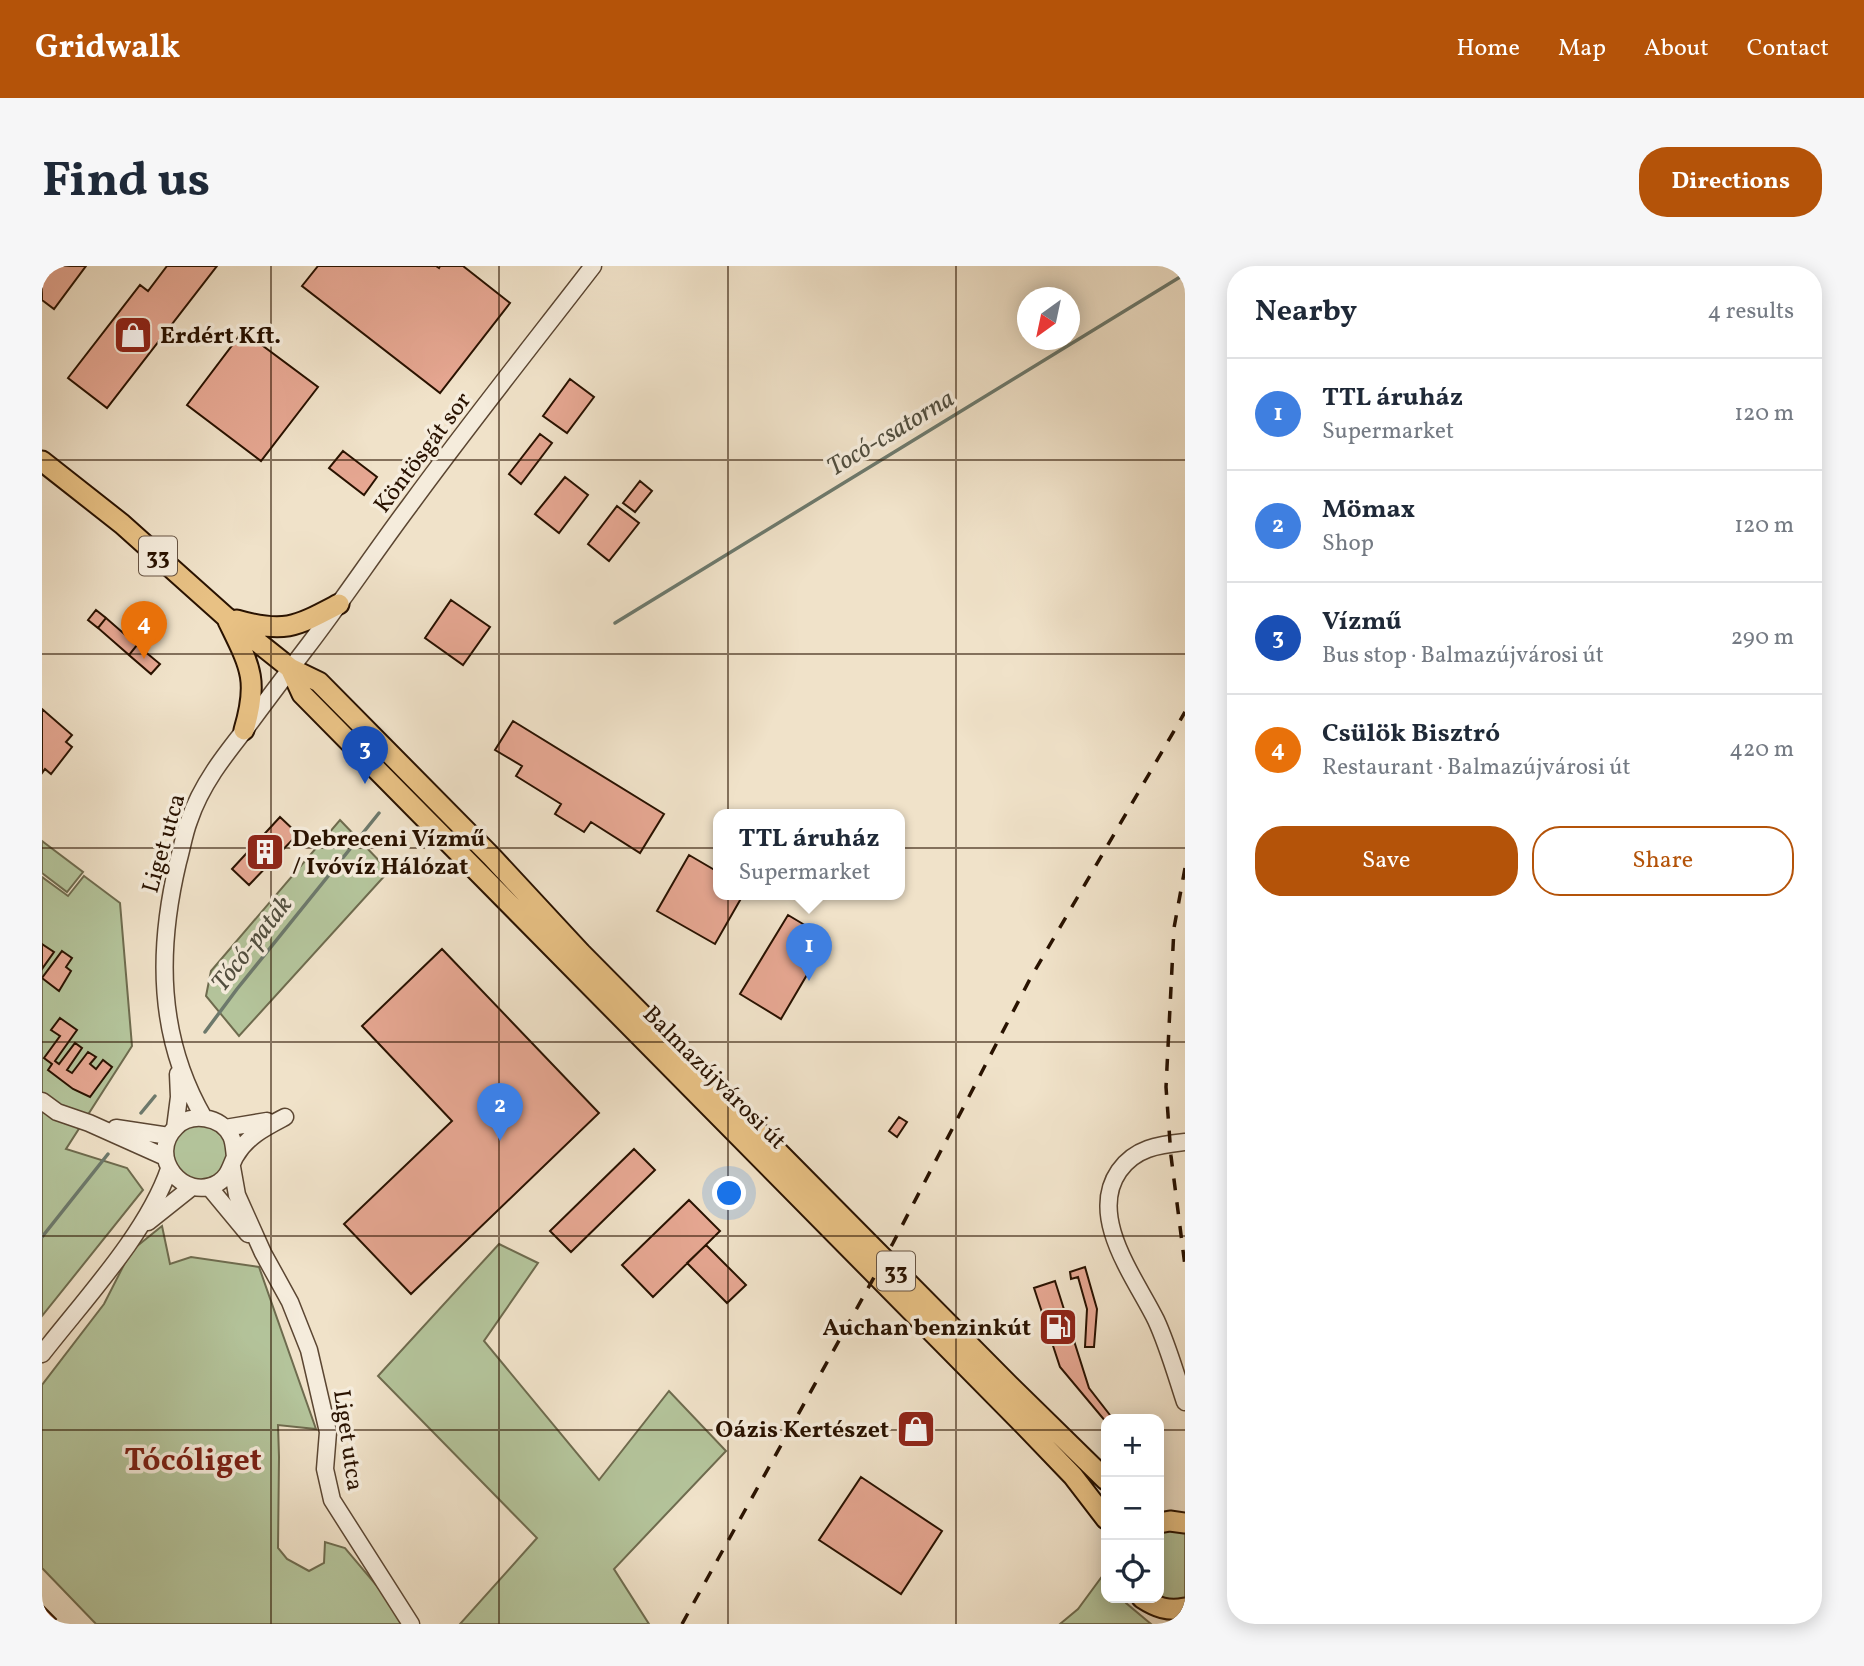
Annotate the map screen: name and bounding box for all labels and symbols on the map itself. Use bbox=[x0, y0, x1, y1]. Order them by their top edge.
north arrow bbox=[1017, 287, 1080, 350]
shop icon: Erdért Kft. bbox=[112, 314, 154, 356]
place label: Erdért Kft. bbox=[160, 320, 281, 354]
water label: Tocó-csatorna bbox=[821, 382, 961, 486]
street label: Köntösgát sor bbox=[367, 386, 480, 521]
road number: 33 bbox=[139, 536, 177, 576]
pin: 4 bbox=[121, 601, 167, 659]
pin: 3 bbox=[342, 726, 388, 784]
street label: Liget utca bbox=[135, 790, 195, 897]
place label: Debreceni Vízmű / Ivóvíz Hálózat bbox=[292, 823, 486, 885]
building icon: Debreceni Vízmű / Ivóvíz Hálózat bbox=[244, 831, 286, 873]
water label: Tócó-patak bbox=[204, 889, 301, 1000]
pin: 1 bbox=[786, 923, 832, 981]
street label: Balmazújvárosi út bbox=[634, 999, 793, 1158]
pin: 2 bbox=[477, 1083, 523, 1141]
your location bbox=[712, 1176, 746, 1210]
road number: 33 bbox=[877, 1252, 915, 1290]
fuel station icon: Auchan benzinkút bbox=[1037, 1306, 1079, 1348]
place label: Auchan benzinkút bbox=[823, 1312, 1031, 1346]
street label: Liget utca bbox=[323, 1387, 371, 1493]
shop icon: Oázis Kertészet bbox=[895, 1408, 937, 1450]
place label: Oázis Kertészet bbox=[715, 1414, 889, 1448]
district label: Tócóliget bbox=[124, 1440, 262, 1484]

